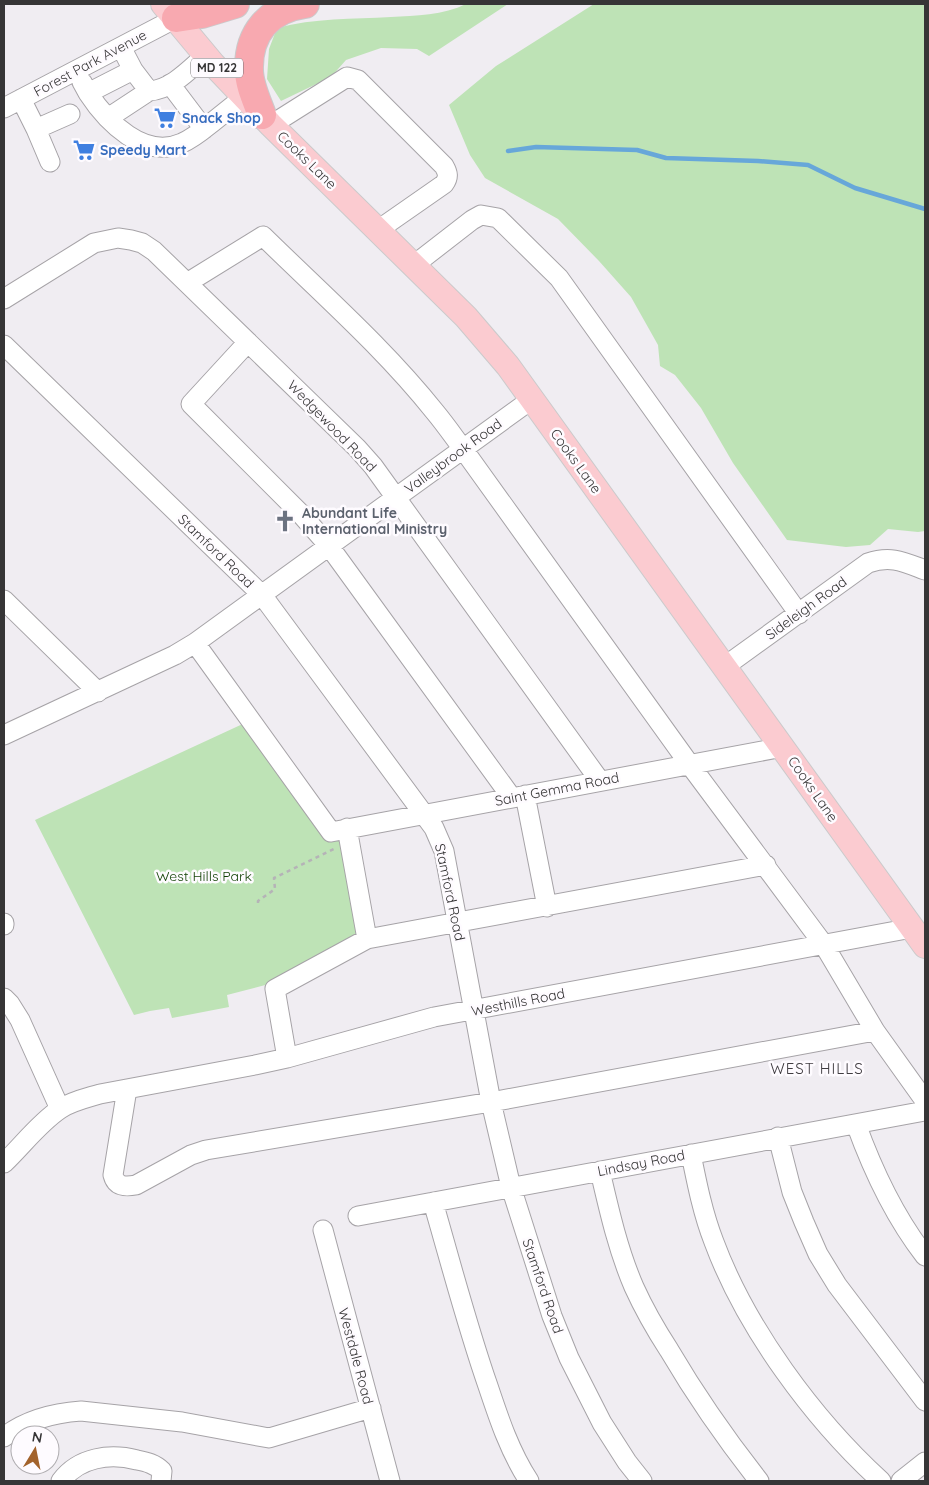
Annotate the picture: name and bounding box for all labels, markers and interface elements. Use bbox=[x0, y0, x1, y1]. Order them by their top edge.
street label: Forest Park Avenue bbox=[30, 26, 150, 100]
road number: MD 122 bbox=[191, 58, 243, 78]
supermarket icon: Snack Shop bbox=[152, 105, 178, 131]
place label: Snack Shop bbox=[182, 109, 261, 127]
street label: Cooks Lane bbox=[273, 127, 341, 193]
supermarket icon: Speedy Mart bbox=[71, 137, 97, 163]
place label: Speedy Mart bbox=[100, 141, 187, 159]
street label: Wedgewood Road bbox=[284, 376, 380, 476]
street label: Valleybrook Road bbox=[401, 415, 505, 497]
street label: Cooks Lane bbox=[546, 425, 606, 497]
place label: Abundant Life International Ministry bbox=[302, 504, 447, 538]
church icon: Abundant Life International Ministry bbox=[272, 508, 298, 534]
street label: Stamford Road bbox=[174, 510, 258, 592]
street label: Sideleigh Road bbox=[762, 572, 850, 644]
street label: Cooks Lane bbox=[784, 753, 842, 825]
street label: Saint Gemma Road bbox=[493, 768, 621, 810]
street label: Stamford Road bbox=[431, 842, 469, 942]
park label: West Hills Park bbox=[156, 867, 252, 885]
street label: Westhills Road bbox=[470, 984, 566, 1020]
district label: WEST HILLS bbox=[770, 1059, 864, 1078]
street label: Lindsay Road bbox=[596, 1146, 686, 1180]
street label: Stamford Road bbox=[518, 1236, 568, 1336]
street label: Westdale Road bbox=[334, 1306, 378, 1406]
north arrow bbox=[10, 1425, 60, 1475]
text: N bbox=[31, 1427, 44, 1447]

